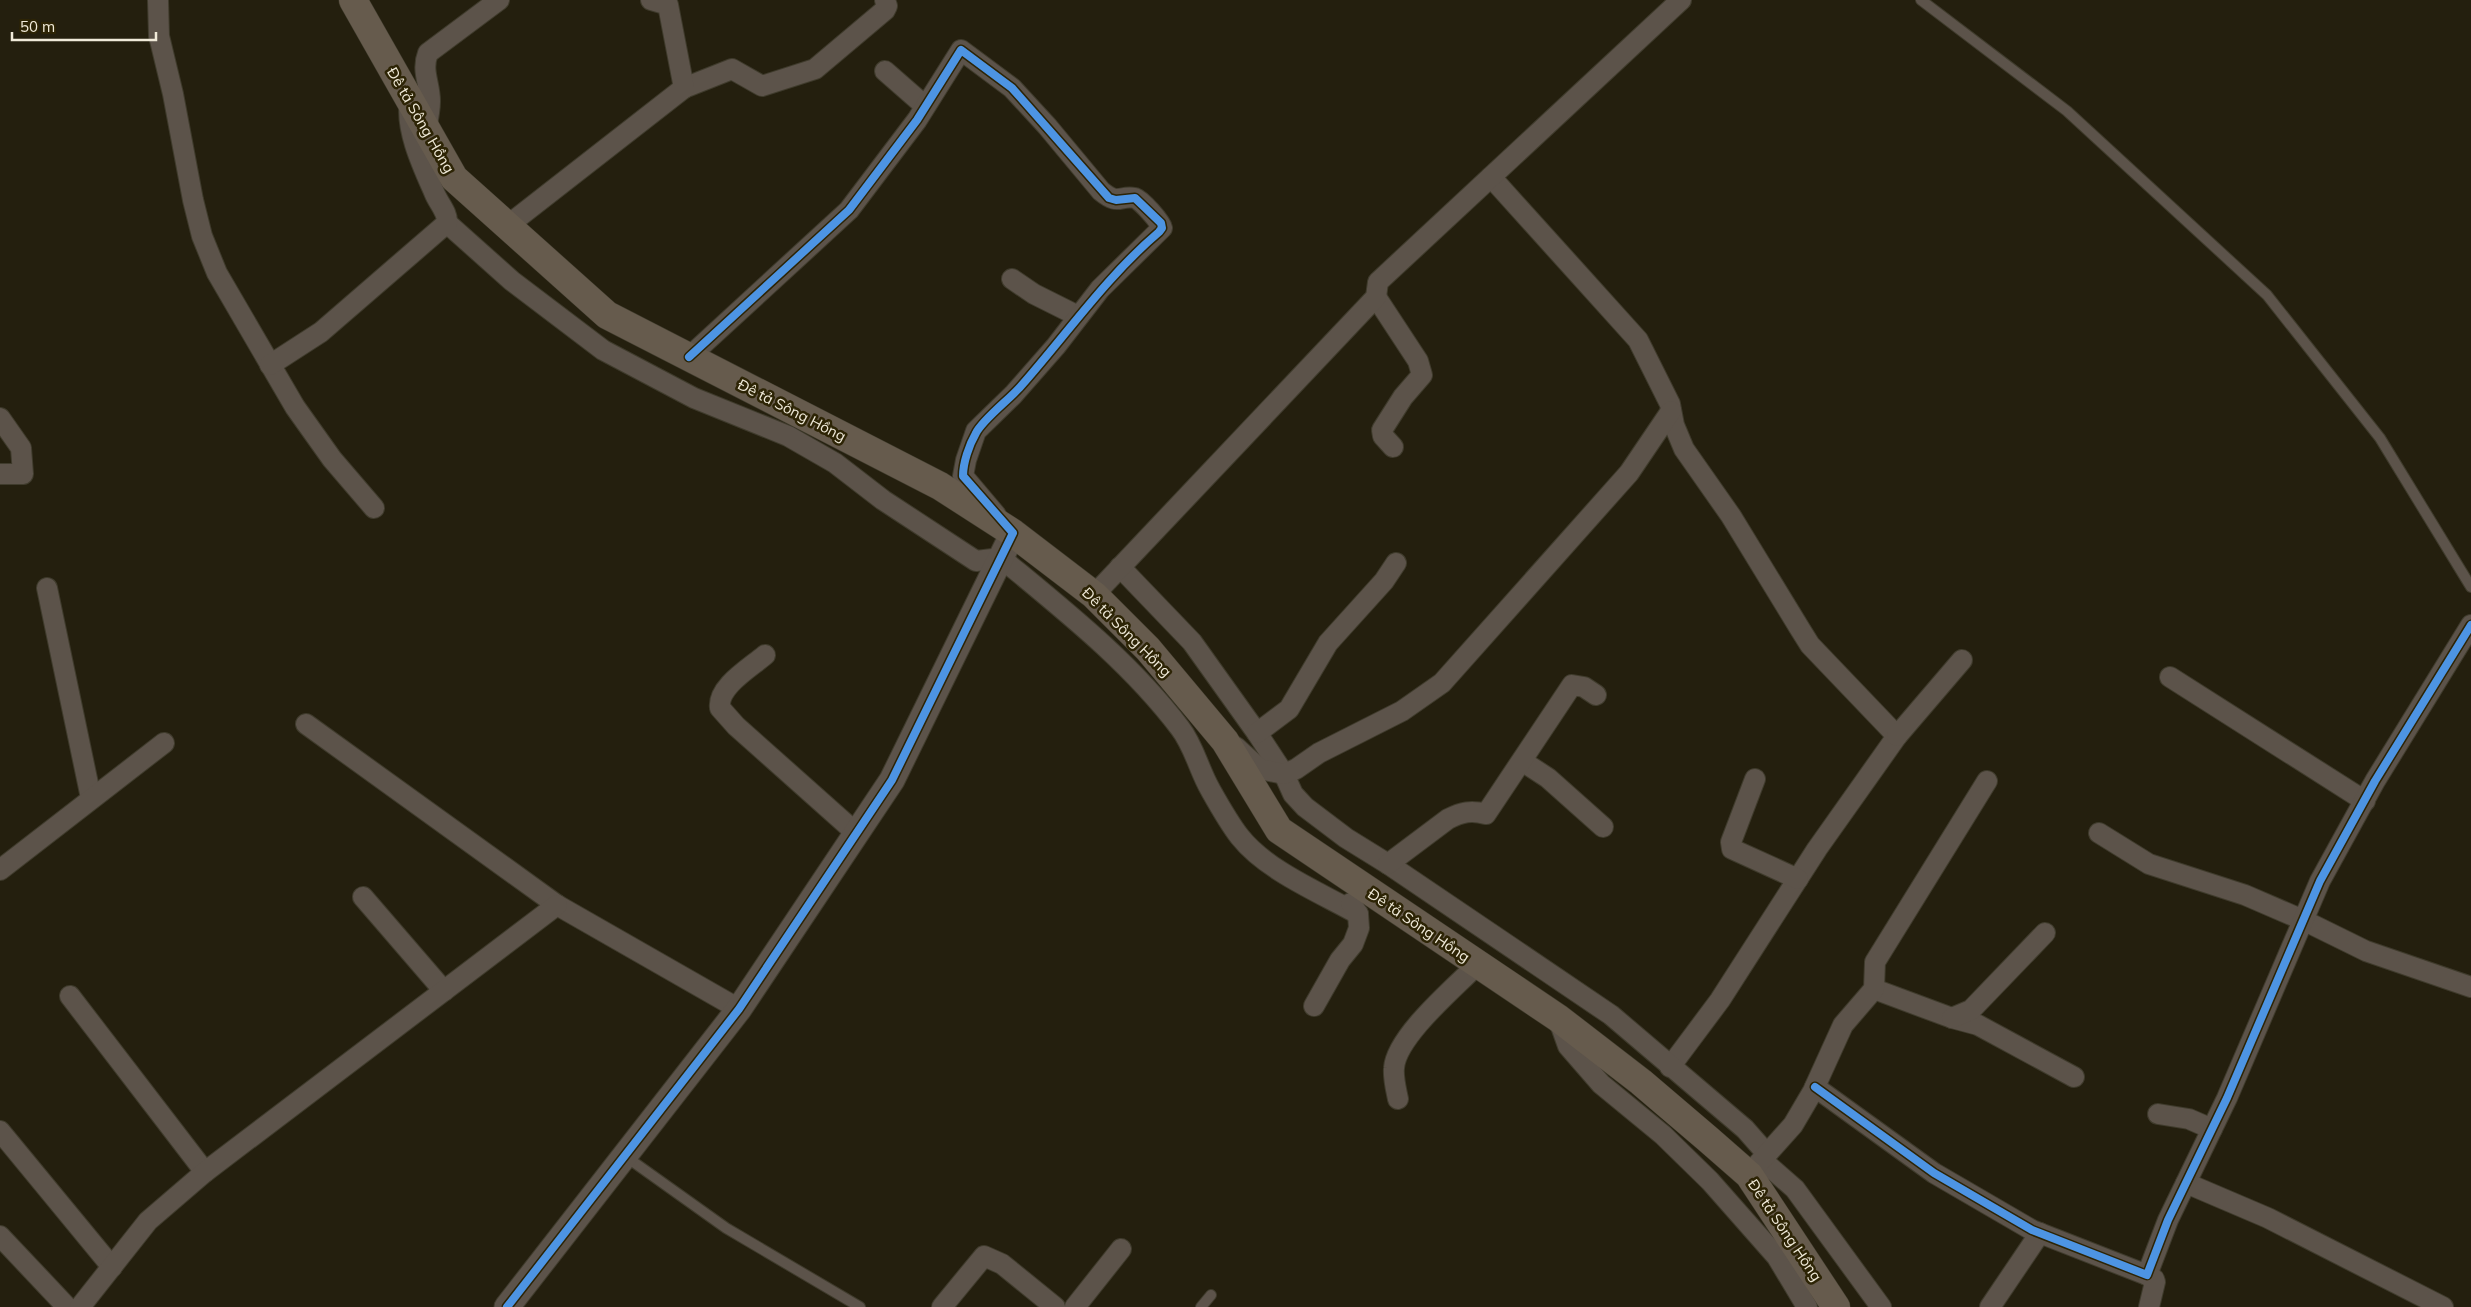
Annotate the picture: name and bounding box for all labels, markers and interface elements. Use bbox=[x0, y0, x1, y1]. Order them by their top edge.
scale bar bbox=[12, 10, 156, 42]
text: 50 m bbox=[20, 17, 55, 36]
street label: Đê tả Sông Hồng bbox=[383, 64, 459, 176]
street label: Đê tả Sông Hồng bbox=[735, 375, 849, 445]
street label: Đê tả Sông Hồng bbox=[1078, 583, 1176, 681]
street label: Đê tả Sông Hồng bbox=[1364, 884, 1474, 966]
street label: Đê tả Sông Hồng bbox=[1744, 1175, 1826, 1285]

